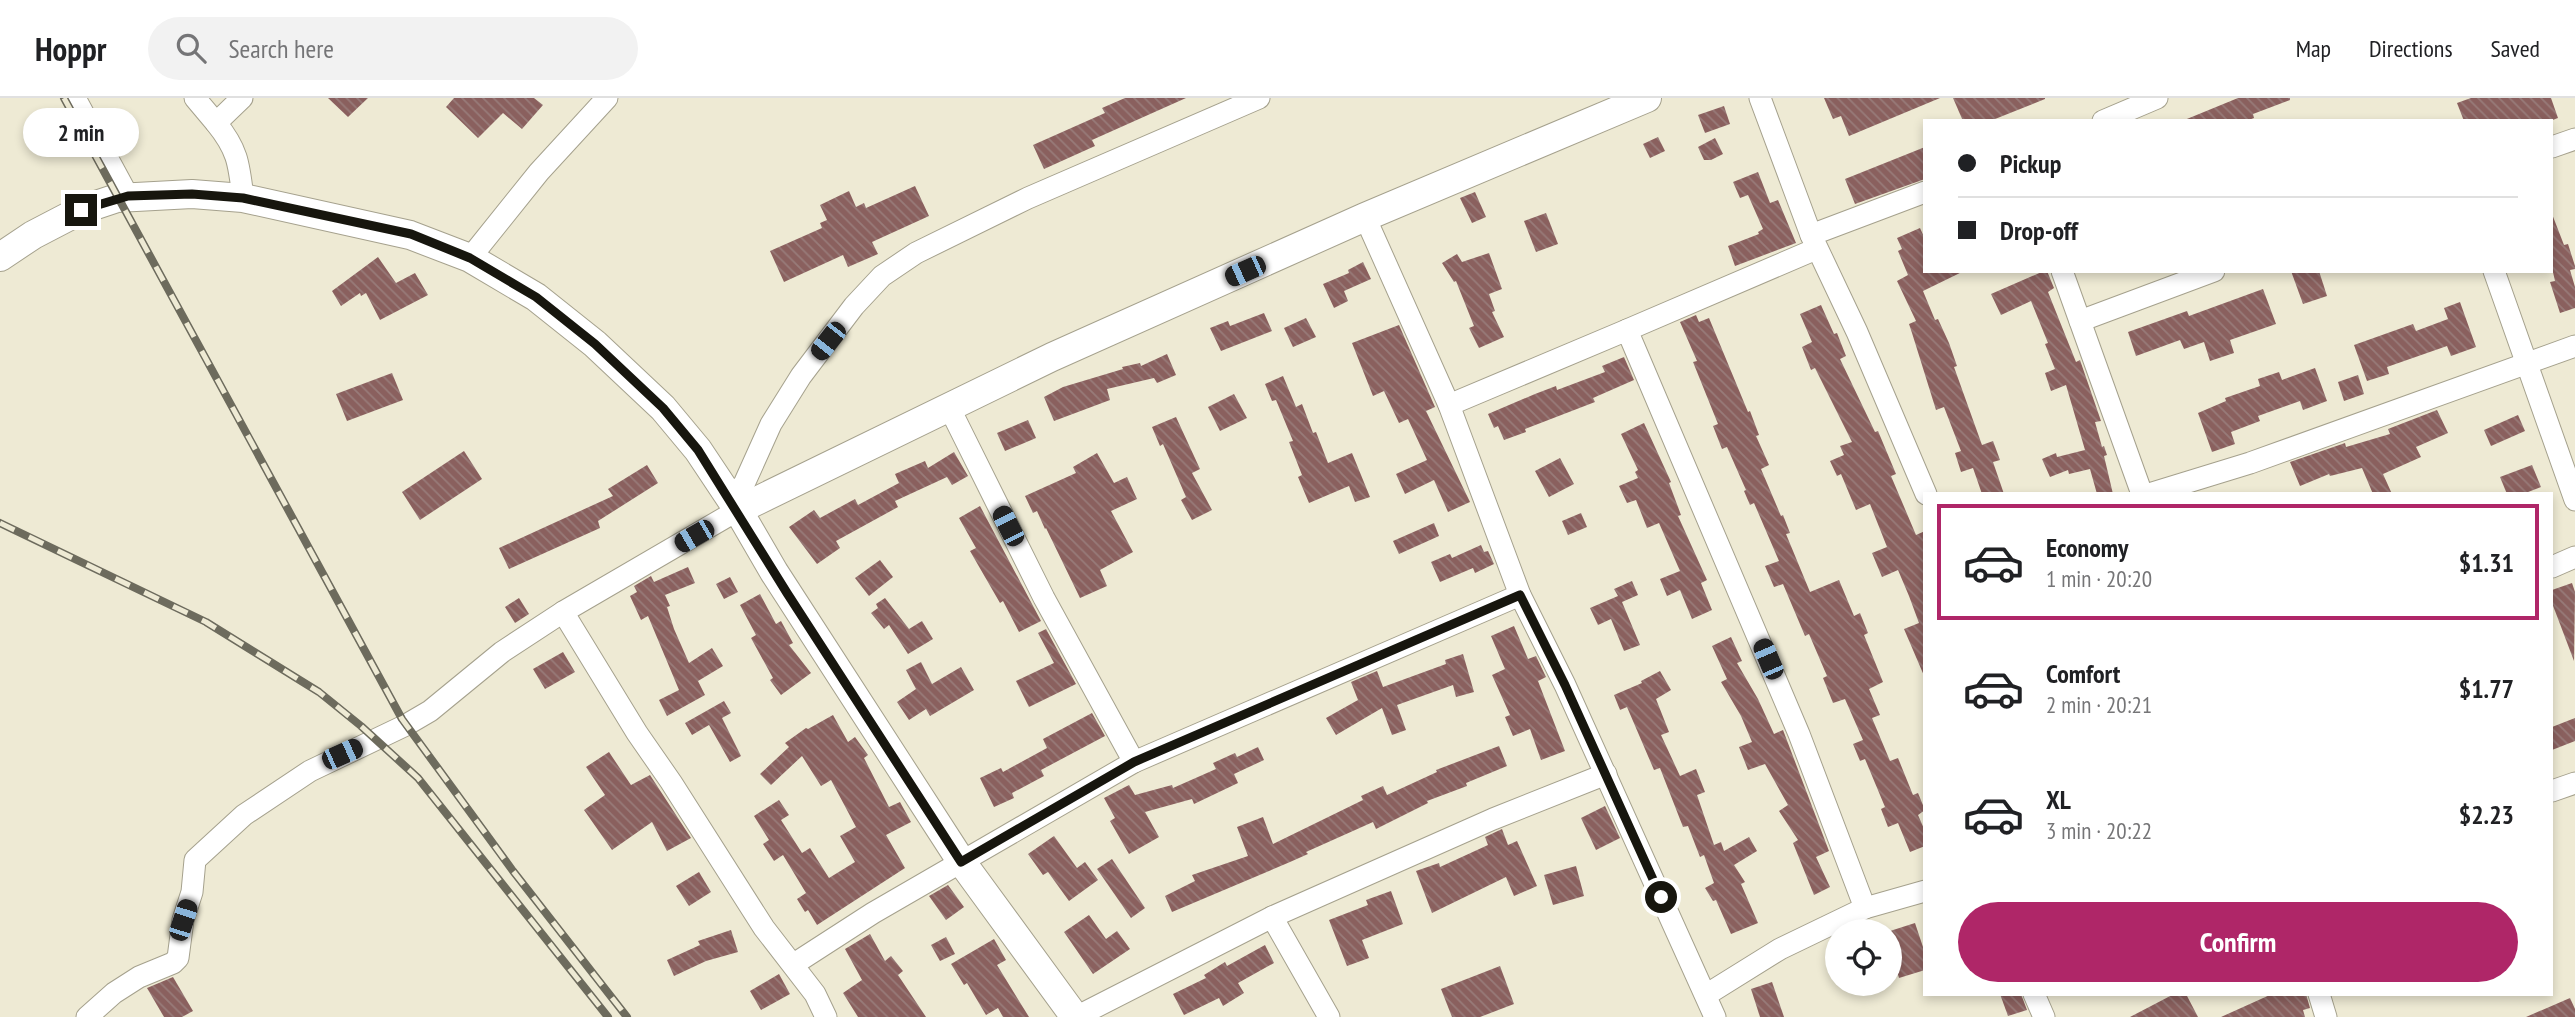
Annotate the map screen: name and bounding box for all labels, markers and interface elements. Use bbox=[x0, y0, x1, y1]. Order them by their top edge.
search box bbox=[148, 17, 638, 80]
text: Hoppr bbox=[35, 27, 106, 70]
icon: search bbox=[172, 29, 210, 67]
text: Search here bbox=[228, 32, 334, 65]
text: Map bbox=[2296, 33, 2331, 64]
text: Directions bbox=[2369, 33, 2453, 64]
text: Saved bbox=[2491, 33, 2540, 64]
callout: 2 min bbox=[23, 108, 139, 158]
text: 2 min bbox=[58, 118, 104, 147]
text: Pickup bbox=[2000, 147, 2061, 180]
route end bbox=[65, 194, 97, 226]
text: Drop-off bbox=[2000, 214, 2078, 247]
car bbox=[1222, 253, 1269, 289]
car bbox=[807, 318, 850, 364]
car bbox=[990, 503, 1027, 549]
car bbox=[671, 516, 718, 556]
icon: car bbox=[1962, 531, 2025, 594]
text: Economy bbox=[2046, 531, 2128, 564]
text: $1.31 bbox=[2459, 546, 2514, 579]
text: 1 min · 20:20 bbox=[2046, 564, 2152, 593]
car bbox=[1751, 636, 1786, 682]
icon: car bbox=[1962, 657, 2025, 720]
text: Comfort bbox=[2046, 657, 2120, 690]
text: $1.77 bbox=[2459, 672, 2514, 705]
text: 2 min · 20:21 bbox=[2046, 690, 2152, 719]
car bbox=[319, 736, 366, 772]
icon: car bbox=[1962, 783, 2025, 846]
text: XL bbox=[2046, 783, 2071, 816]
text: $2.23 bbox=[2459, 798, 2514, 831]
text: 3 min · 20:22 bbox=[2046, 816, 2152, 845]
route start bbox=[1645, 881, 1677, 913]
car bbox=[167, 897, 200, 943]
button: Confirm bbox=[1958, 902, 2518, 982]
map controls bbox=[1825, 919, 1902, 996]
button: locate bbox=[1825, 919, 1902, 996]

